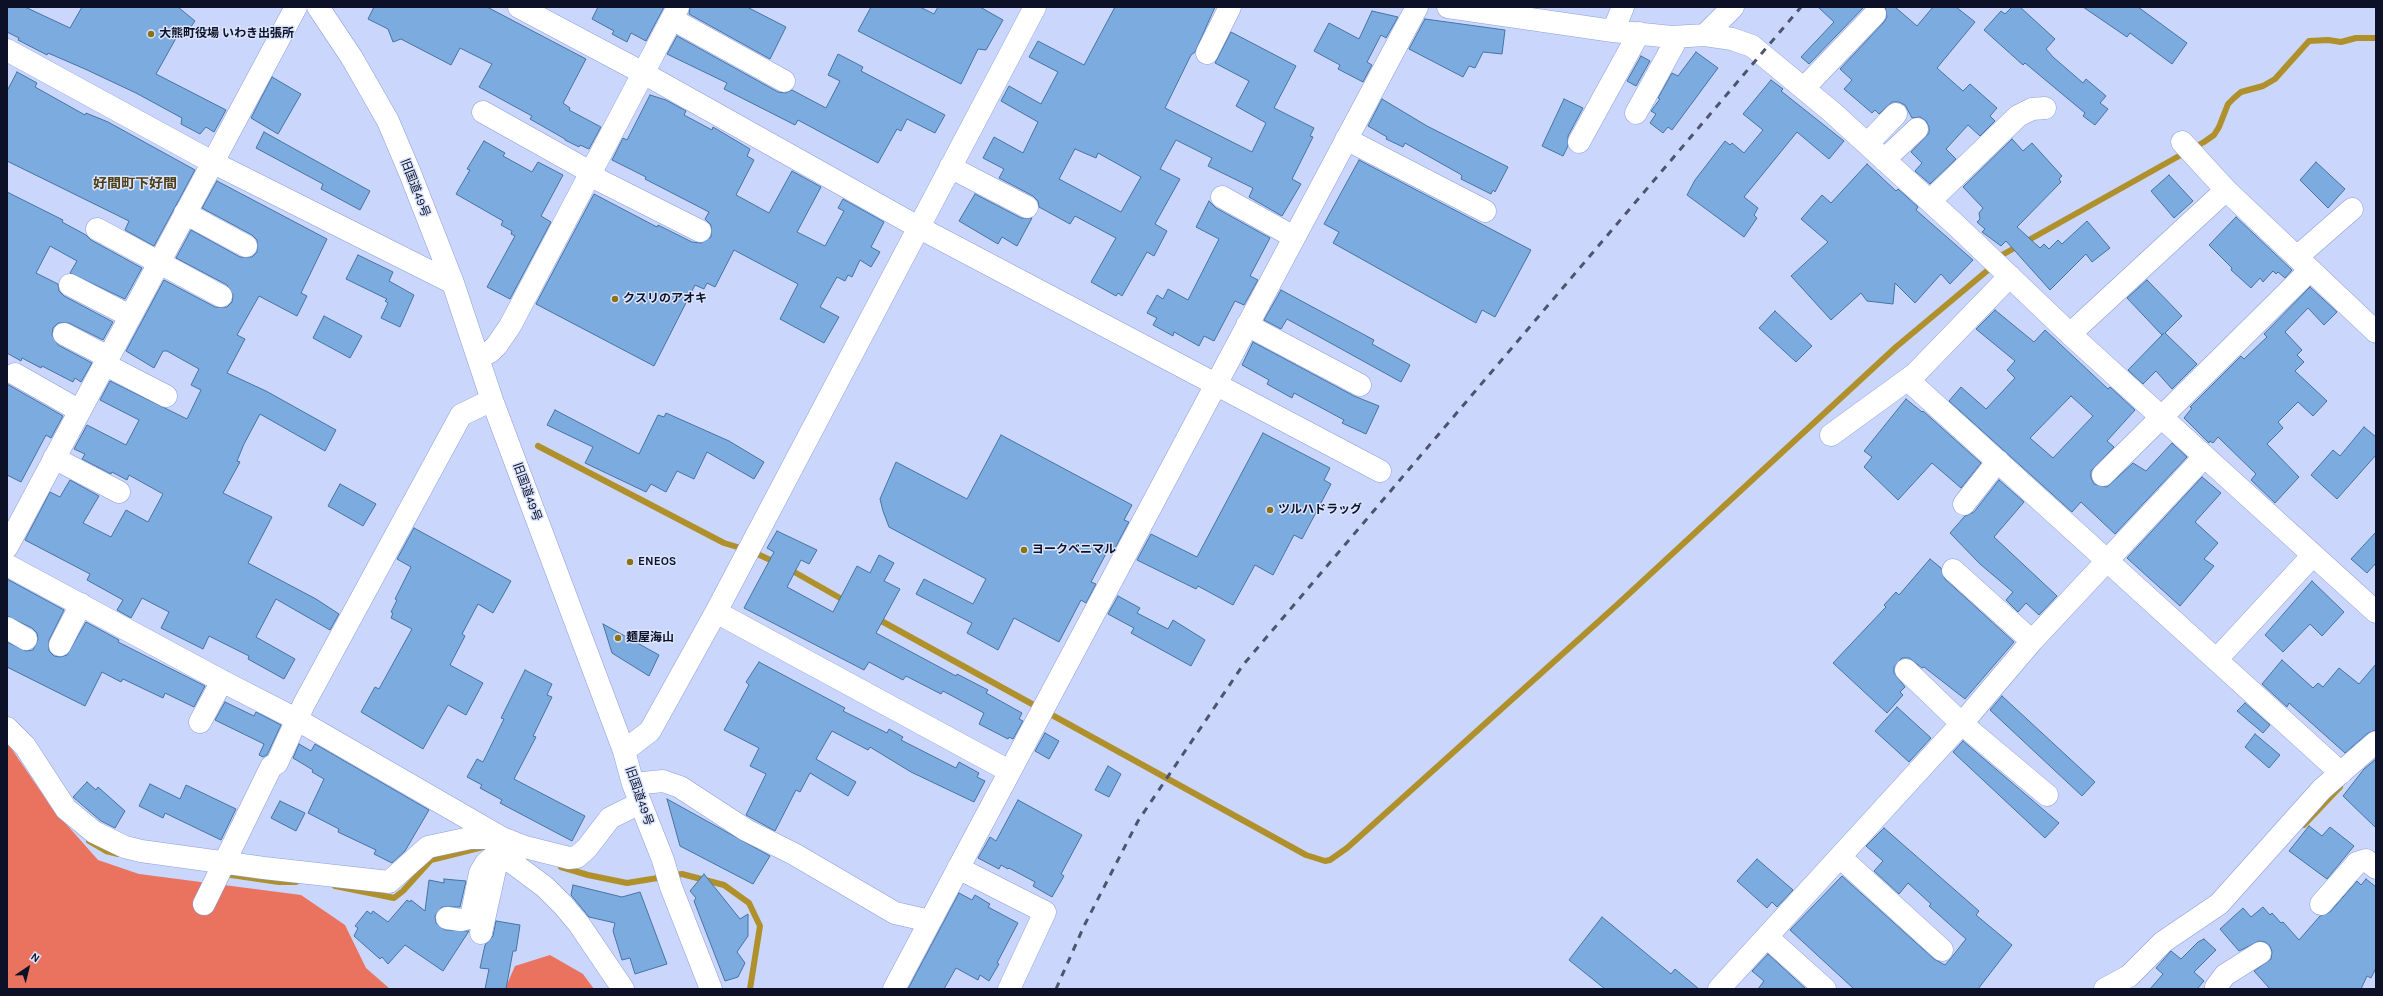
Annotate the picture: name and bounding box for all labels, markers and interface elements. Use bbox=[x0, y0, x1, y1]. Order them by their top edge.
place label: 大熊町役場 いわき出張所 bbox=[159, 27, 294, 41]
marker: 大熊町役場 いわき出張所 bbox=[146, 29, 156, 39]
street label: 旧国道49号 bbox=[397, 157, 433, 219]
district label: 好間町下好間 bbox=[93, 176, 177, 192]
place label: クスリのアオキ bbox=[623, 292, 707, 306]
marker: クスリのアオキ bbox=[610, 294, 620, 304]
street label: 旧国道49号 bbox=[510, 461, 544, 523]
place label: ツルハドラッグ bbox=[1278, 503, 1362, 517]
marker: ツルハドラッグ bbox=[1265, 505, 1275, 515]
place label: ヨークベニマル bbox=[1032, 543, 1116, 557]
marker: ヨークベニマル bbox=[1019, 545, 1029, 555]
place label: ENEOS bbox=[638, 555, 677, 569]
marker: ENEOS bbox=[625, 557, 635, 567]
place label: 麺屋海山 bbox=[626, 631, 674, 645]
marker: 麺屋海山 bbox=[613, 633, 623, 643]
street label: 旧国道49号 bbox=[622, 765, 656, 827]
north arrow bbox=[8, 948, 48, 988]
text: N bbox=[28, 950, 42, 965]

